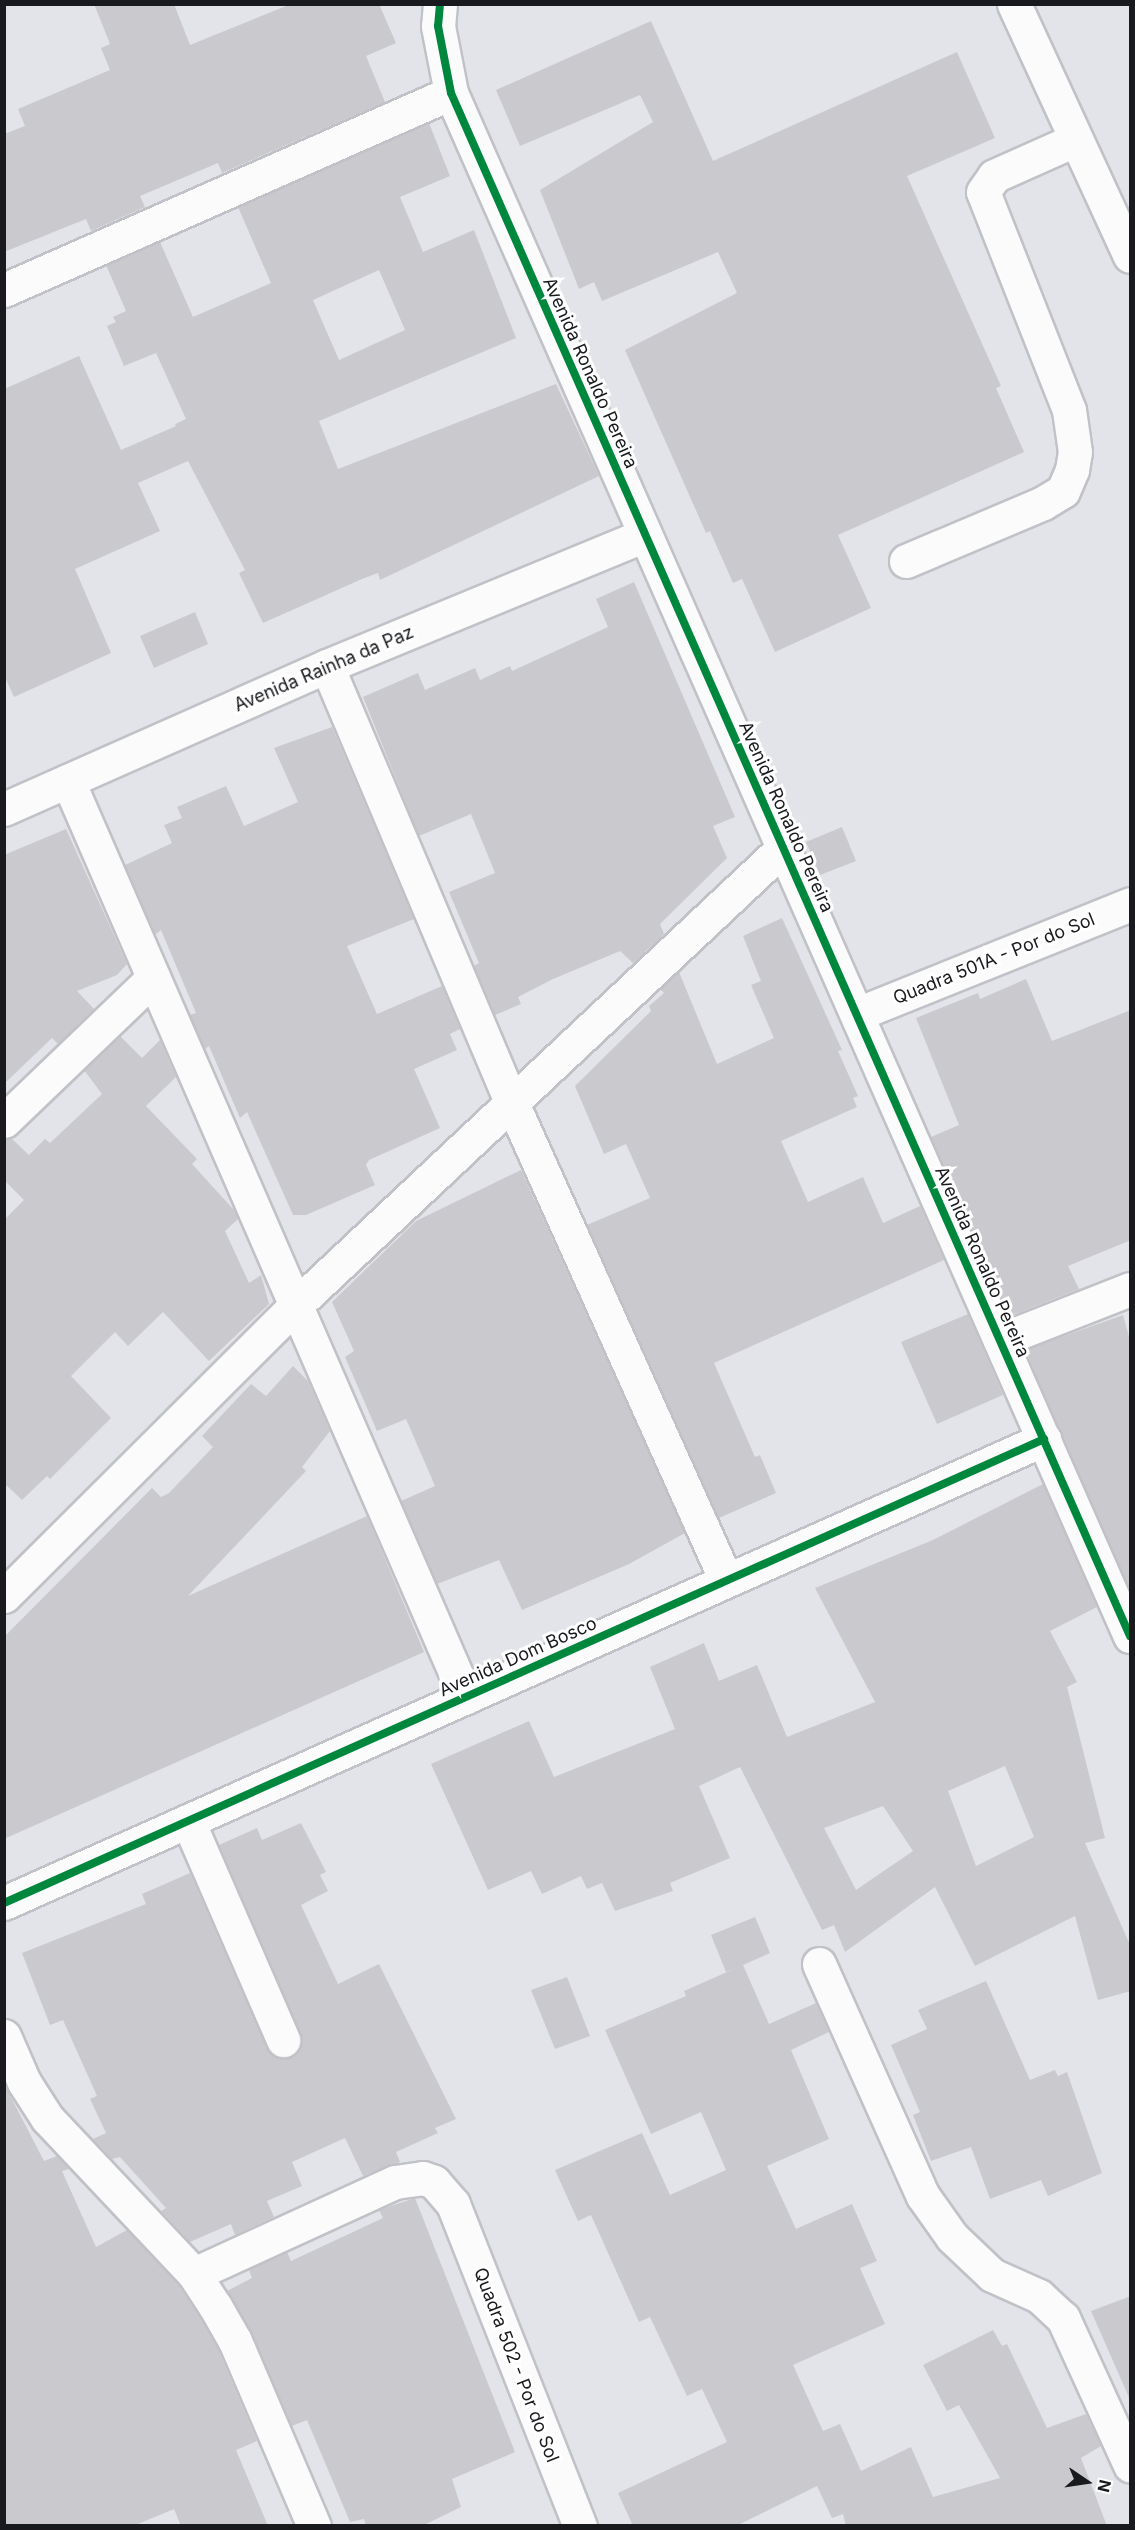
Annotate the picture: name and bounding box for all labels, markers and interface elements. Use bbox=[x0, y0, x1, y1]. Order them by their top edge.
street label: Avenida Ronaldo Pereira bbox=[538, 274, 642, 472]
street label: Avenida Rainha da Paz bbox=[231, 621, 417, 717]
street label: Avenida Ronaldo Pereira bbox=[734, 718, 838, 916]
street label: Quadra 501A - Por do Sol bbox=[890, 909, 1098, 1009]
street label: Avenida Ronaldo Pereira bbox=[930, 1163, 1034, 1361]
street label: Avenida Dom Bosco bbox=[436, 1612, 600, 1702]
street label: Quadra 502 - Por do Sol bbox=[469, 2265, 563, 2465]
north arrow bbox=[1057, 2452, 1117, 2512]
text: N bbox=[1093, 2478, 1116, 2494]

